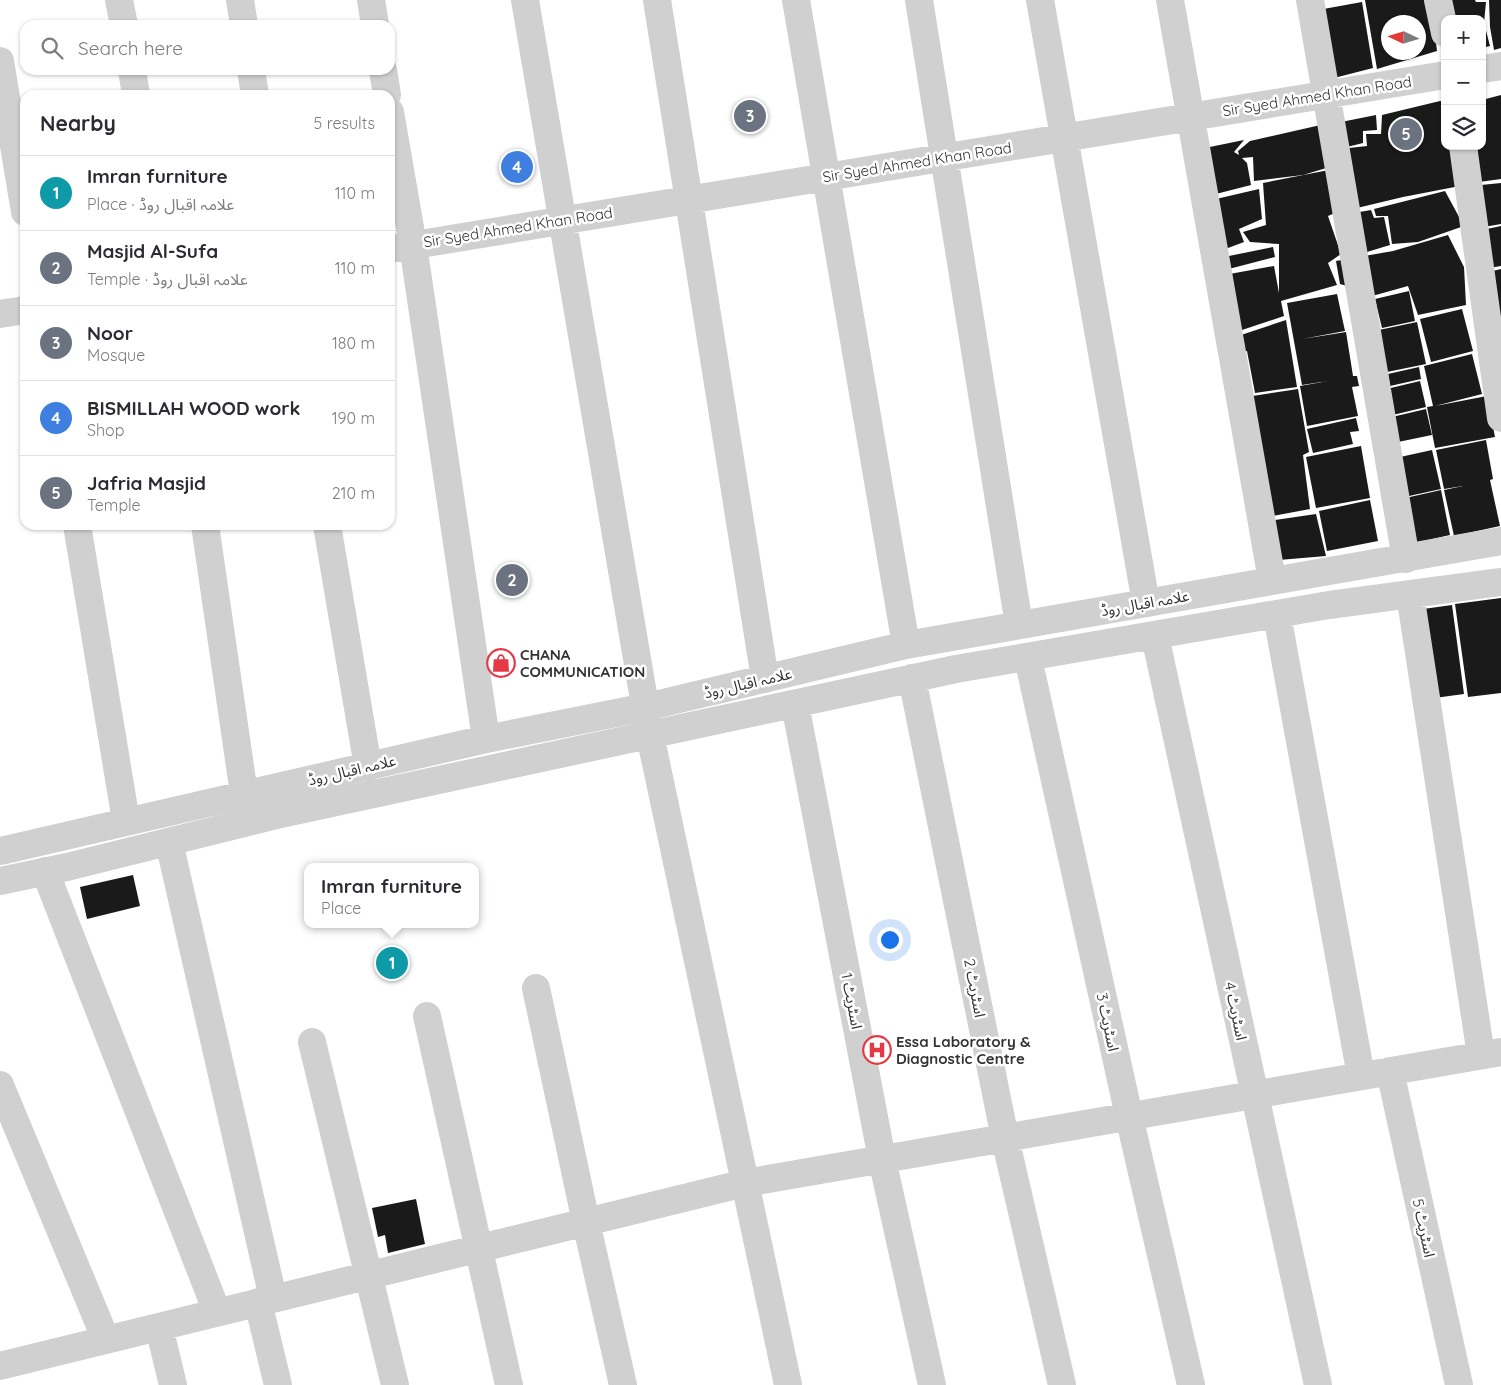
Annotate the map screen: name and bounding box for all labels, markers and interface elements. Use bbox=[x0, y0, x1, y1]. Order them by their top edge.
north arrow bbox=[1381, 15, 1426, 60]
map controls bbox=[1441, 15, 1486, 150]
button: + bbox=[1441, 15, 1486, 60]
search box bbox=[20, 20, 395, 75]
icon: search bbox=[38, 34, 66, 62]
text: Search here bbox=[78, 36, 183, 60]
button: − bbox=[1441, 60, 1486, 105]
street label: Sir Syed Ahmed Khan Road bbox=[1221, 72, 1413, 120]
pin: 3 bbox=[734, 97, 766, 135]
button: layers bbox=[1441, 105, 1486, 150]
text: Nearby bbox=[40, 110, 116, 136]
text: 5 results bbox=[314, 113, 375, 133]
pin: 5 bbox=[1390, 115, 1422, 153]
street label: Sir Syed Ahmed Khan Road bbox=[821, 138, 1013, 186]
pin: 4 bbox=[501, 148, 533, 186]
text: Imran furniture bbox=[87, 164, 228, 188]
text: 1 bbox=[53, 183, 59, 203]
text: 110 m bbox=[335, 183, 375, 203]
text: Place · علامہ اقبال روڈ bbox=[87, 194, 234, 214]
street label: Sir Syed Ahmed Khan Road bbox=[422, 203, 614, 251]
text: Masjid Al-Sufa bbox=[87, 239, 218, 263]
text: 2 bbox=[51, 258, 61, 278]
text: 110 m bbox=[335, 258, 375, 278]
text: Temple · علامہ اقبال روڈ bbox=[87, 269, 248, 289]
text: Noor bbox=[87, 321, 133, 345]
text: 3 bbox=[52, 333, 60, 353]
text: 180 m bbox=[332, 333, 375, 353]
text: Mosque bbox=[87, 345, 145, 365]
text: BISMILLAH WOOD work bbox=[87, 396, 300, 420]
text: 4 bbox=[51, 408, 61, 428]
text: 190 m bbox=[332, 408, 375, 428]
text: Shop bbox=[87, 420, 124, 440]
text: Jafria Masjid bbox=[87, 471, 206, 495]
text: 5 bbox=[51, 483, 61, 503]
text: 210 m bbox=[332, 483, 375, 503]
text: Temple bbox=[87, 495, 141, 515]
pin: 2 bbox=[496, 561, 528, 599]
street label: علامہ اقبال روڈ bbox=[1099, 586, 1191, 620]
place label: CHANA COMMUNICATION bbox=[520, 645, 645, 681]
shop icon: CHANA COMMUNICATION bbox=[486, 648, 516, 678]
street label: علامہ اقبال روڈ bbox=[702, 664, 794, 702]
street label: علامہ اقبال روڈ bbox=[306, 751, 398, 789]
popup bbox=[304, 863, 479, 928]
text: Imran furniture bbox=[321, 874, 462, 898]
text: Place bbox=[321, 898, 361, 918]
your location bbox=[877, 927, 903, 953]
pin: 1 bbox=[376, 944, 408, 982]
street label: اسٹریٹ 2 bbox=[960, 957, 990, 1019]
street label: اسٹریٹ 1 bbox=[837, 971, 867, 1031]
street label: اسٹریٹ 4 bbox=[1221, 980, 1251, 1042]
street label: اسٹریٹ 3 bbox=[1093, 991, 1123, 1053]
place label: Essa Laboratory & Diagnostic Centre bbox=[896, 1032, 1031, 1068]
hospital icon: Essa Laboratory & Diagnostic Centre bbox=[862, 1035, 892, 1065]
street label: اسٹریٹ 5 bbox=[1409, 1197, 1439, 1259]

